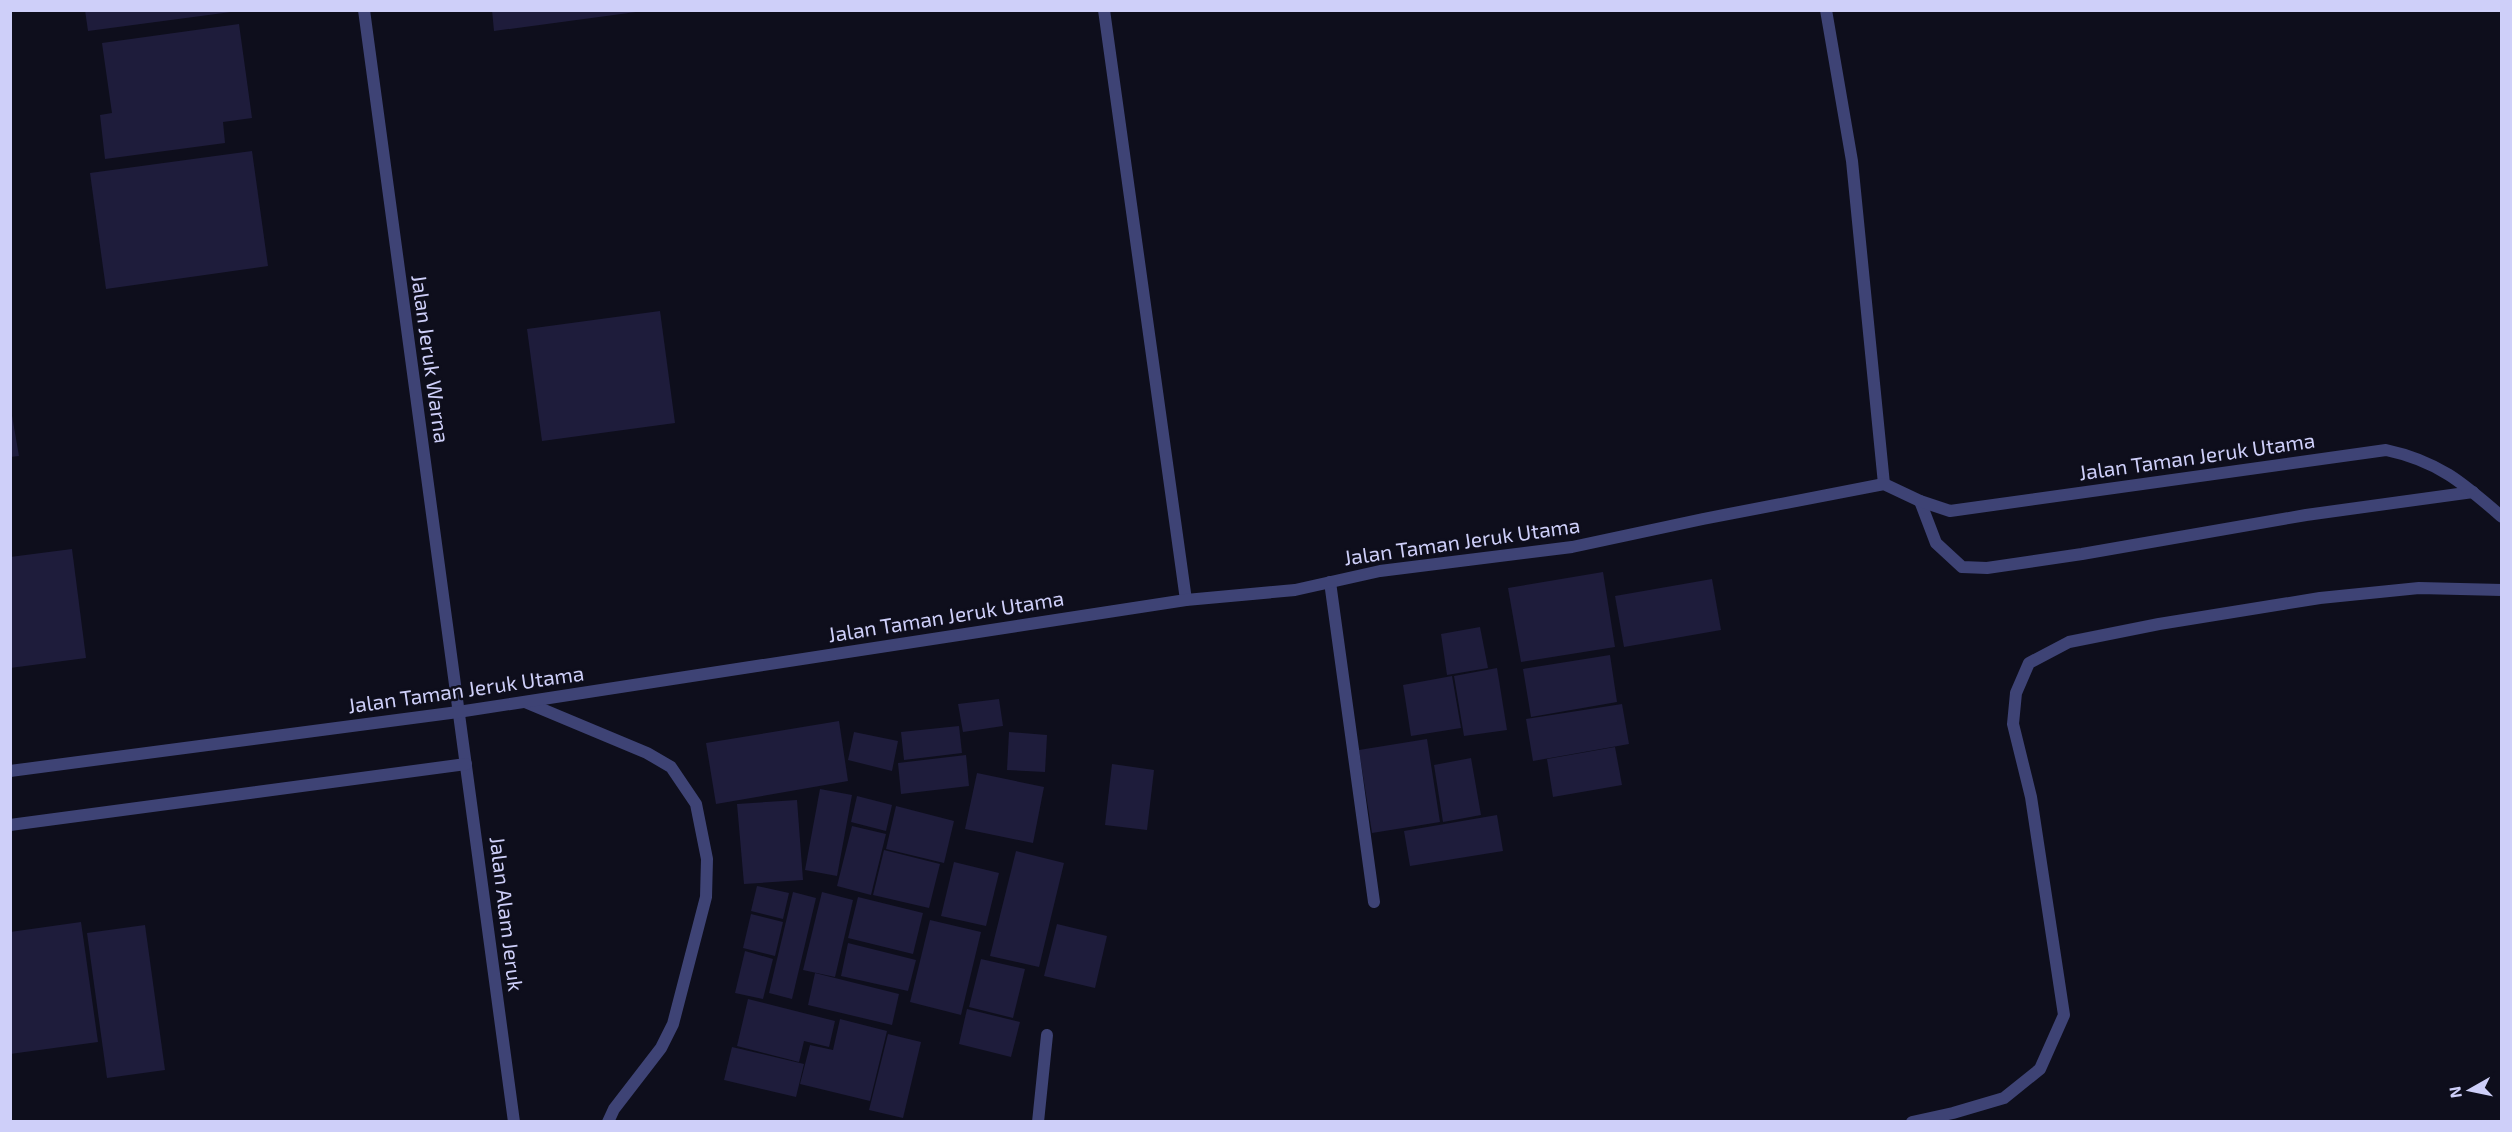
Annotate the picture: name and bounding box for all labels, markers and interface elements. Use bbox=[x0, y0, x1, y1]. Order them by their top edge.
street label: Jalan Jeruk Warna bbox=[407, 273, 456, 445]
street label: Jalan Taman Jeruk Utama bbox=[2077, 427, 2317, 484]
street label: Jalan Taman Jeruk Utama bbox=[1342, 512, 1582, 569]
street label: Jalan Taman Jeruk Utama bbox=[826, 585, 1065, 647]
street label: Jalan Taman Jeruk Utama bbox=[346, 660, 586, 717]
street label: Jalan Alam Jeruk bbox=[486, 835, 529, 993]
north arrow bbox=[2440, 1060, 2500, 1120]
text: N bbox=[2444, 1085, 2465, 1100]

